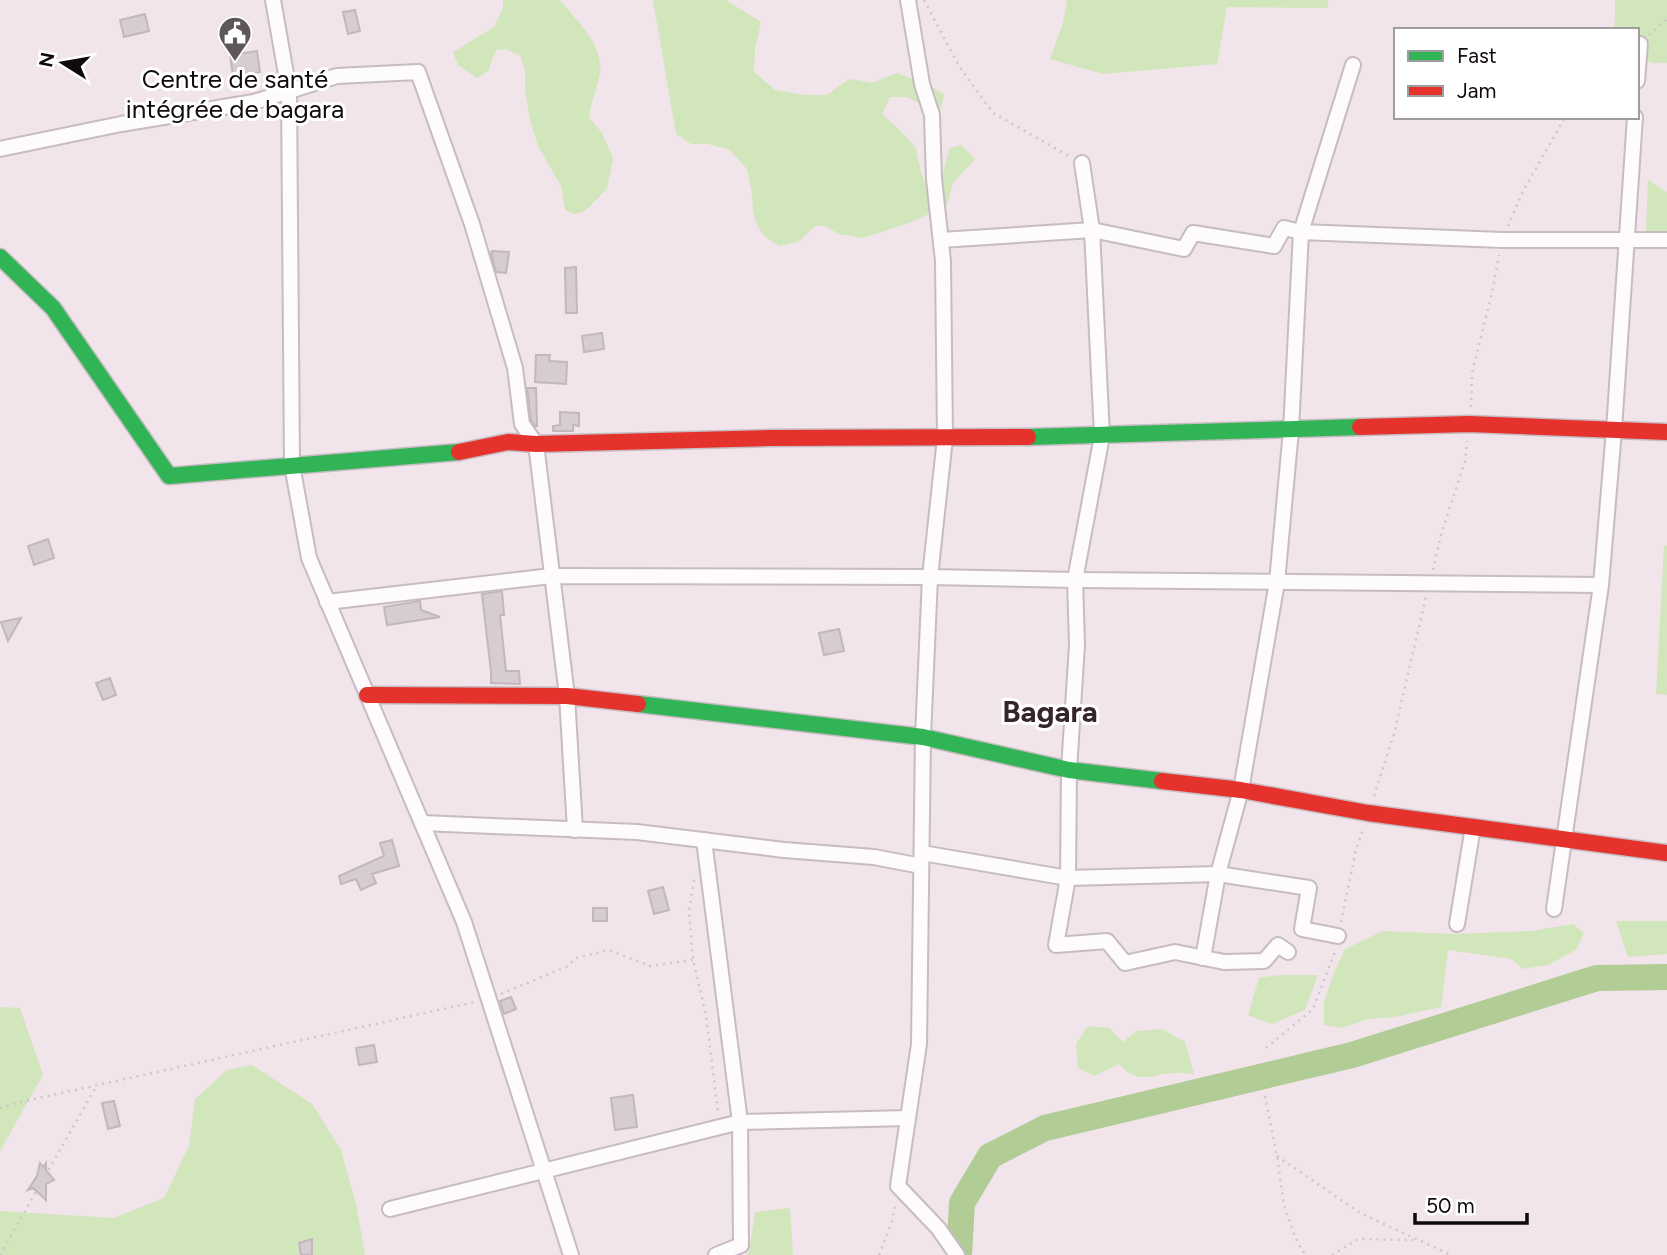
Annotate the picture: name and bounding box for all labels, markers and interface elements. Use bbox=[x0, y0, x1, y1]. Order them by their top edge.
public building icon: Centre de santé intégrée de bagara bbox=[216, 14, 254, 63]
north arrow bbox=[28, 28, 98, 98]
legend bbox=[1394, 28, 1639, 119]
text: Fast bbox=[1457, 43, 1497, 68]
text: N bbox=[34, 50, 59, 69]
place label: Centre de santé intégrée de bagara bbox=[126, 63, 344, 125]
text: Jam bbox=[1457, 78, 1496, 103]
district label: Bagara bbox=[1002, 693, 1098, 730]
scale bar bbox=[1415, 1182, 1527, 1226]
text: 50 m bbox=[1426, 1193, 1475, 1218]

